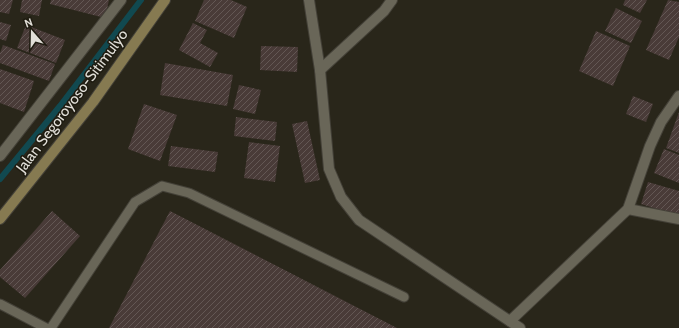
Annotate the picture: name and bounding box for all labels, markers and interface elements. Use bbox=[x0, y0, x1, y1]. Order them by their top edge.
north arrow bbox=[12, 12, 52, 52]
text: N bbox=[23, 15, 35, 31]
street label: Jalan Segoroyoso-Sitimulyo bbox=[12, 26, 132, 177]

